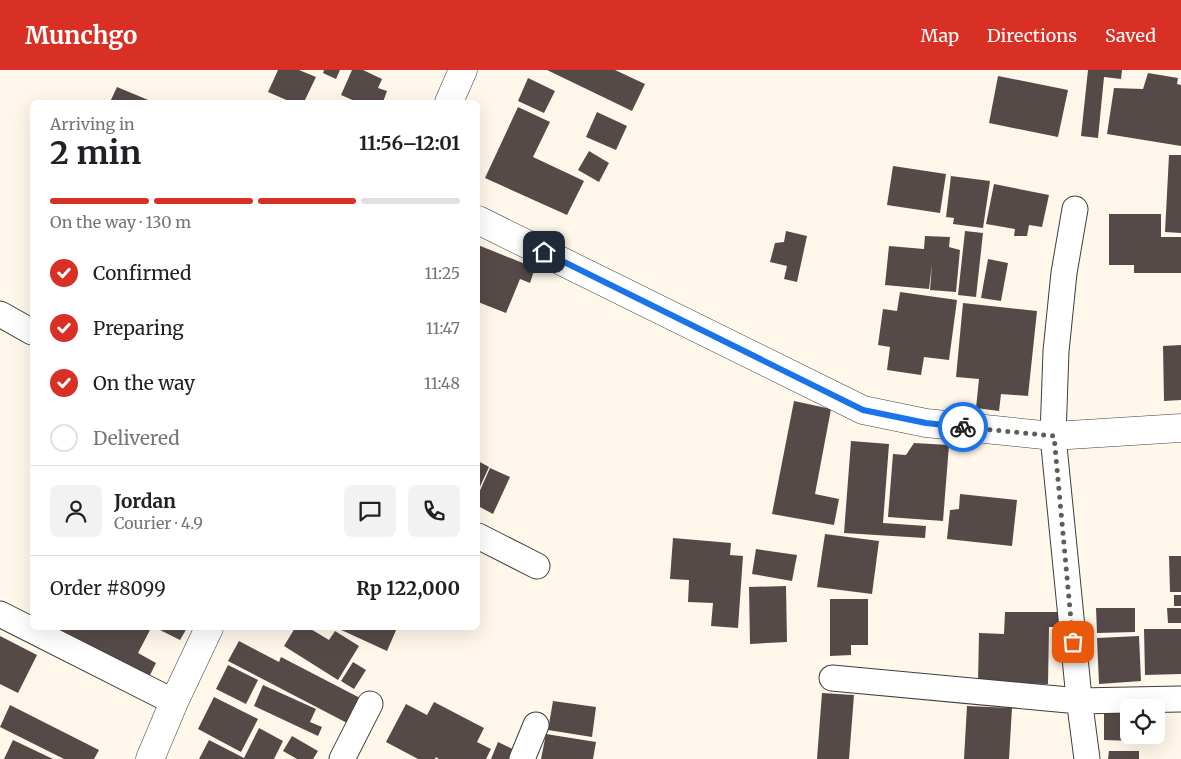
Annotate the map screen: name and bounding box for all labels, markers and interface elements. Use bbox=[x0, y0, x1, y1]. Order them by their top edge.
text: Munchgo bbox=[25, 20, 137, 51]
text: Map bbox=[921, 24, 959, 47]
text: Directions bbox=[987, 24, 1077, 47]
text: Saved bbox=[1105, 24, 1156, 47]
text: Arriving in bbox=[50, 114, 135, 134]
text: 11:56–12:01 bbox=[359, 131, 460, 155]
text: 2 min bbox=[50, 133, 141, 173]
text: On the way · 130 m bbox=[50, 212, 191, 232]
pin bbox=[523, 231, 565, 273]
icon: home bbox=[530, 238, 558, 266]
icon: check bbox=[50, 259, 78, 287]
text: Confirmed bbox=[93, 261, 191, 285]
text: 11:25 bbox=[424, 263, 460, 283]
icon: check bbox=[50, 314, 78, 342]
text: Preparing bbox=[93, 316, 184, 340]
text: 11:47 bbox=[426, 318, 460, 338]
icon: check bbox=[50, 369, 78, 397]
text: On the way bbox=[93, 371, 195, 395]
text: 11:48 bbox=[424, 373, 460, 393]
courier bbox=[938, 402, 988, 452]
icon: bike bbox=[949, 413, 977, 441]
text: Delivered bbox=[93, 426, 180, 450]
button: person bbox=[50, 485, 102, 537]
button: chat bbox=[344, 485, 396, 537]
button: phone bbox=[408, 485, 460, 537]
text: Jordan bbox=[114, 489, 176, 513]
text: Courier · 4.9 bbox=[114, 513, 203, 533]
text: Order #8099 bbox=[50, 576, 166, 600]
text: Rp 122,000 bbox=[356, 576, 460, 600]
pin bbox=[1052, 621, 1094, 663]
icon: bag bbox=[1059, 628, 1087, 656]
map controls bbox=[1120, 699, 1165, 744]
button: locate bbox=[1120, 699, 1165, 744]

